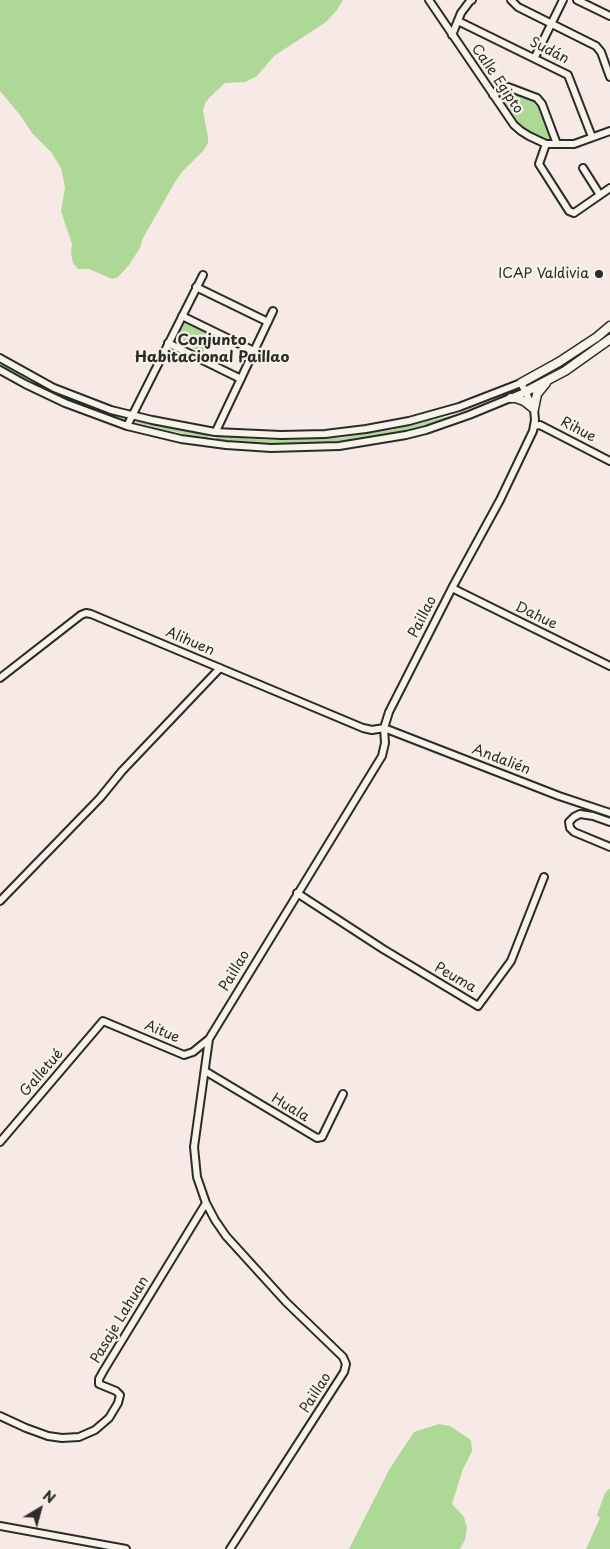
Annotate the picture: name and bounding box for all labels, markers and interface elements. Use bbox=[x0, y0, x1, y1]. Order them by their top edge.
street label: Sudán bbox=[527, 34, 571, 68]
street label: Calle Egipto bbox=[468, 41, 526, 117]
place label: ICAP Valdivia bbox=[498, 266, 589, 282]
marker: ICAP Valdivia bbox=[593, 268, 605, 280]
district label: Conjunto Habitacional Paillao bbox=[135, 332, 289, 367]
street label: Rihue bbox=[557, 414, 599, 446]
street label: Paillao bbox=[405, 593, 441, 641]
street label: Dahue bbox=[512, 599, 560, 633]
street label: Alihuen bbox=[163, 624, 217, 660]
street label: Andalién bbox=[470, 741, 532, 779]
street label: Paillao bbox=[216, 948, 254, 994]
street label: Peuma bbox=[431, 959, 479, 997]
street label: Aitue bbox=[142, 1017, 182, 1047]
street label: Galletué bbox=[17, 1046, 67, 1100]
street label: Huala bbox=[268, 1090, 312, 1126]
street label: Pasaje Lahuan bbox=[87, 1273, 153, 1367]
street label: Paillao bbox=[297, 1370, 335, 1416]
north arrow bbox=[15, 1484, 65, 1534]
text: N bbox=[39, 1485, 60, 1508]

